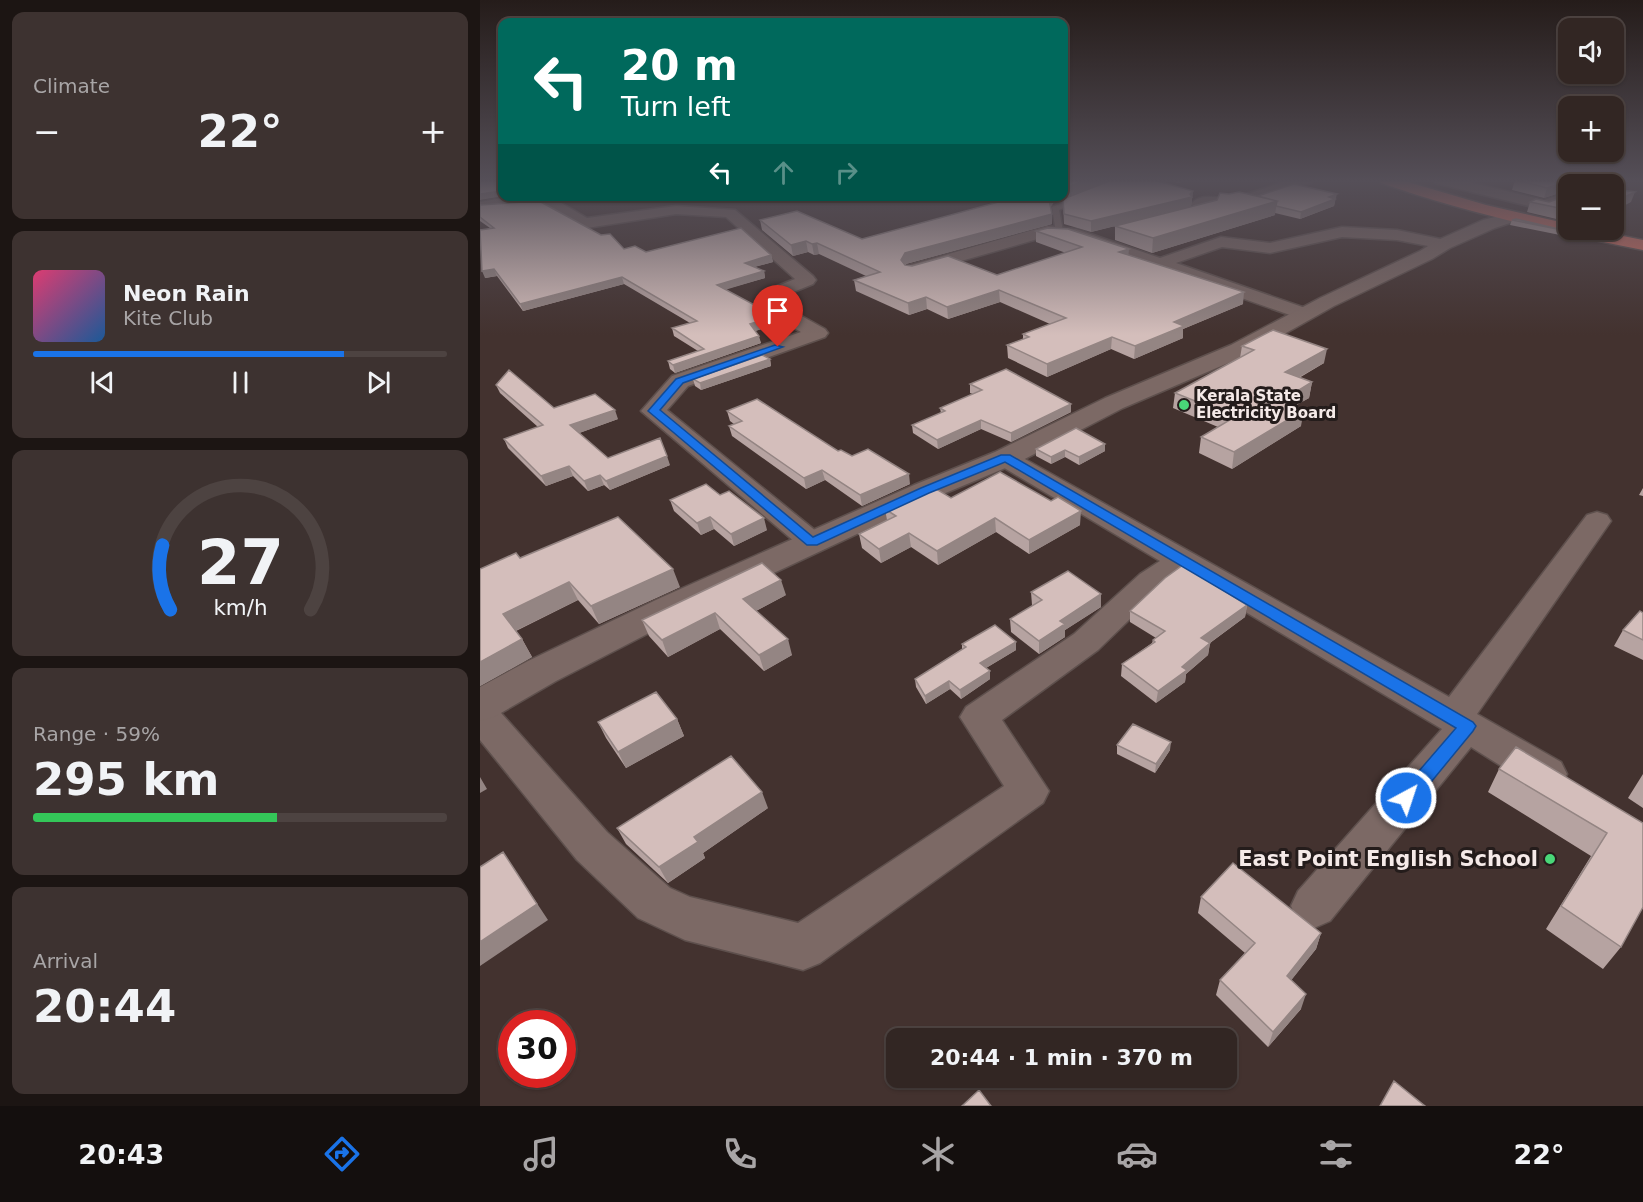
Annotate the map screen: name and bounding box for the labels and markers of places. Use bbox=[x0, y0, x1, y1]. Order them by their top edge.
pin bbox=[752, 285, 803, 347]
place label: Kerala State Electricity Board bbox=[1196, 387, 1336, 422]
marker: Kerala State Electricity Board bbox=[1177, 398, 1191, 412]
place label: East Point English School bbox=[1238, 847, 1538, 871]
marker: East Point English School bbox=[1543, 852, 1557, 866]

